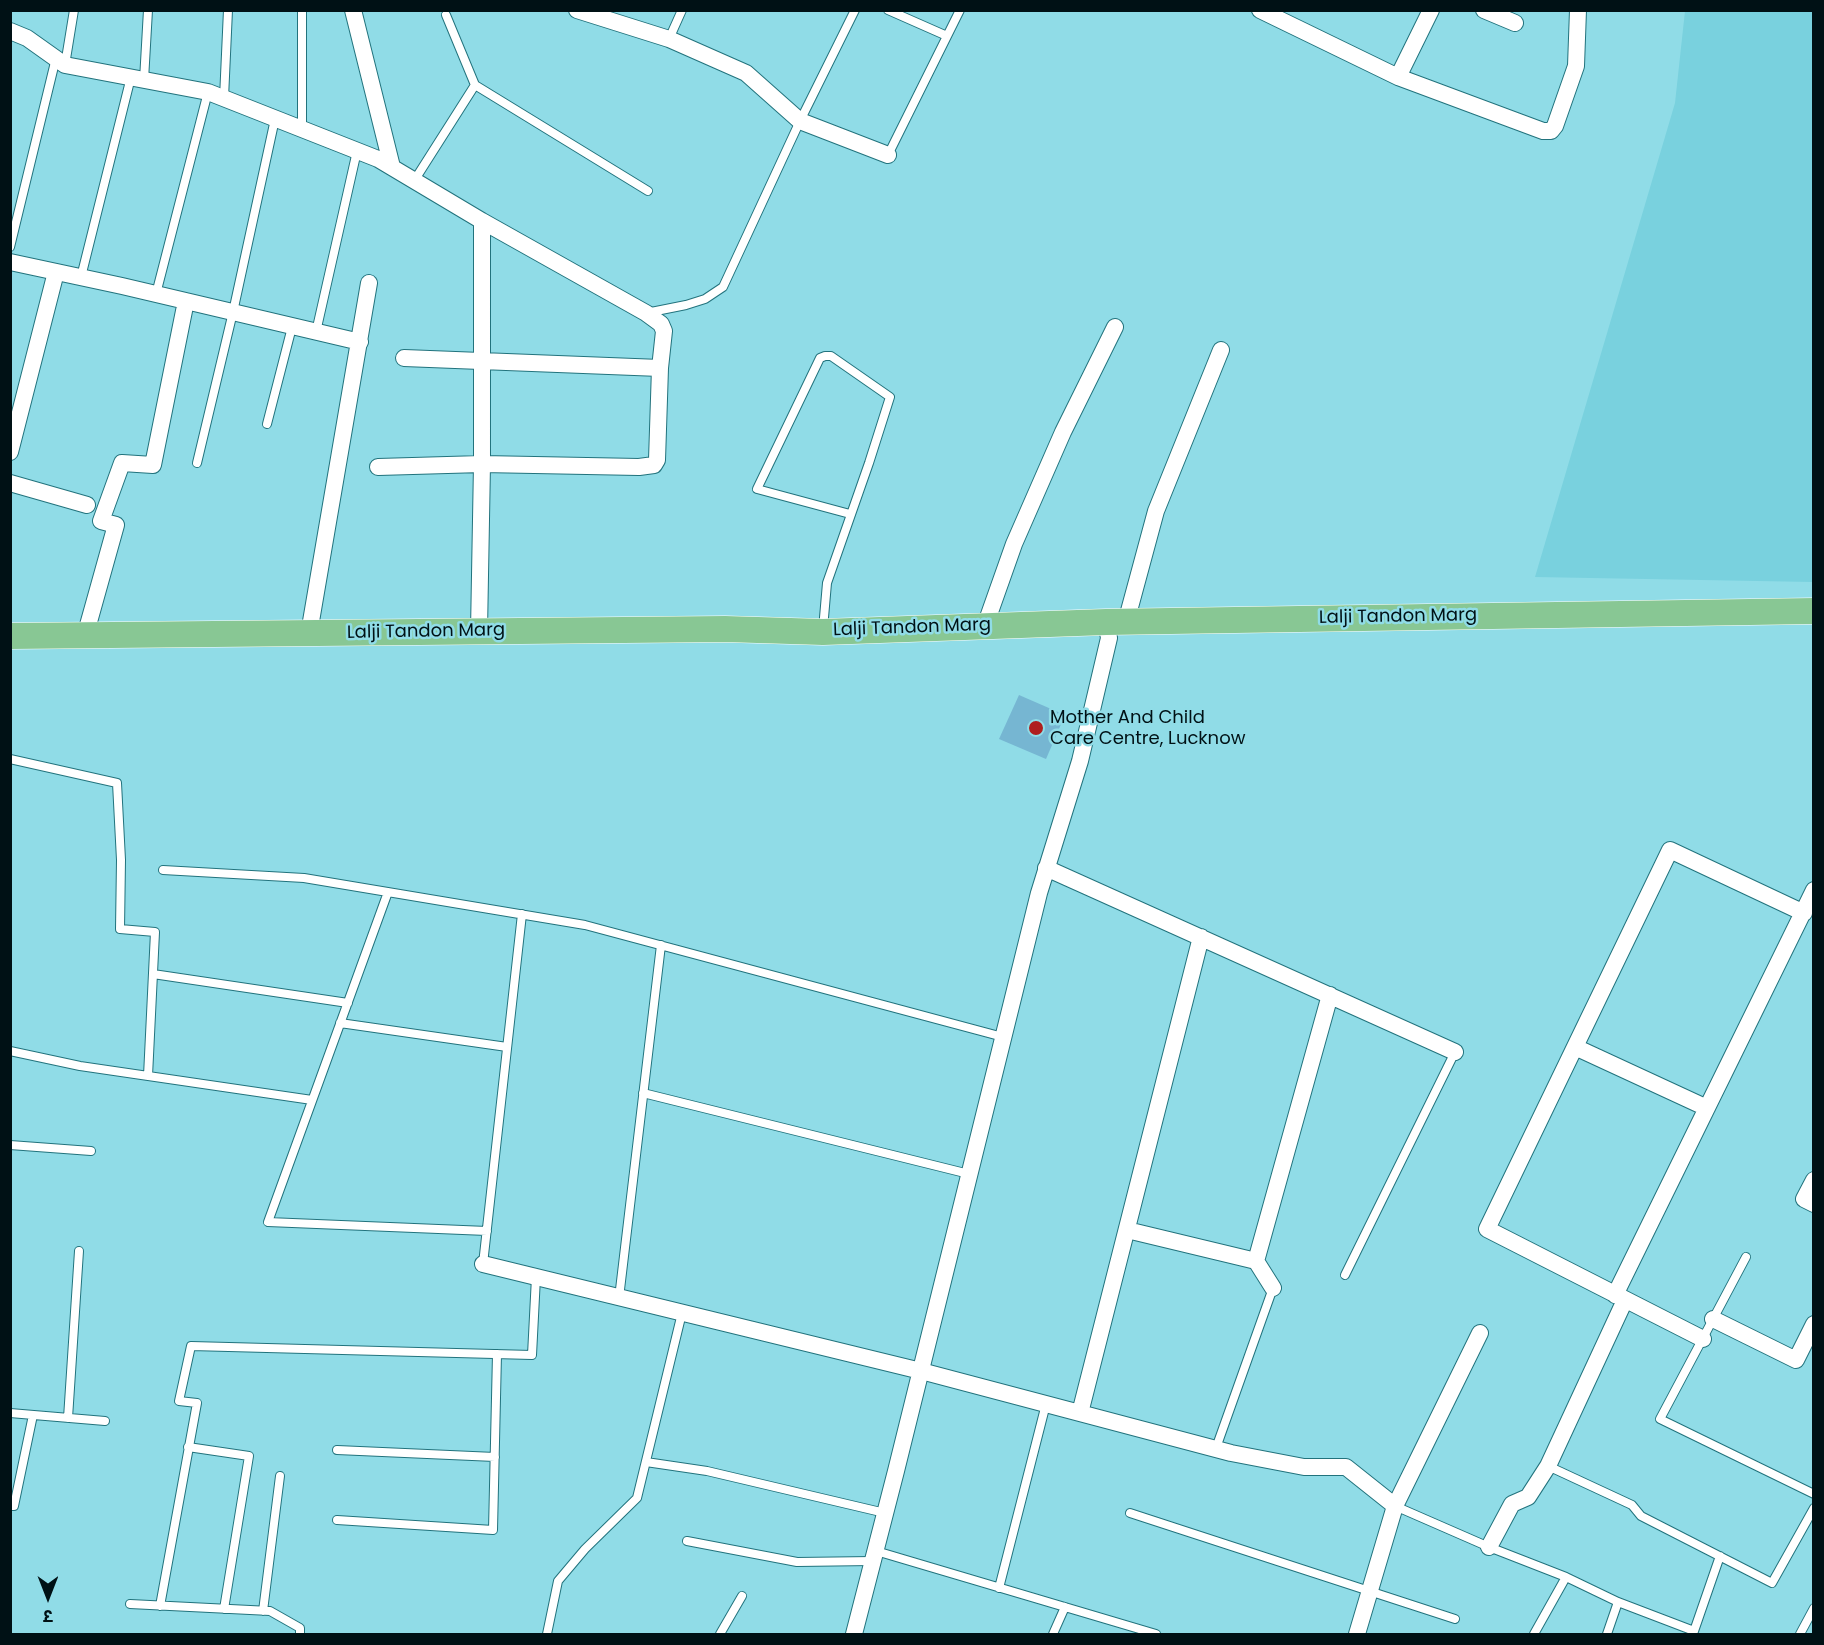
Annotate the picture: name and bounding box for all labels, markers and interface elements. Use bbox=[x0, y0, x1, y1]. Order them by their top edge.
street label: Lalji Tandon Marg bbox=[1319, 605, 1477, 629]
street label: Lalji Tandon Marg bbox=[833, 614, 991, 642]
street label: Lalji Tandon Marg bbox=[347, 620, 505, 644]
place label: Mother And Child Care Centre, Lucknow bbox=[1050, 707, 1245, 750]
marker: Mother And Child Care Centre, Lucknow bbox=[1027, 719, 1045, 737]
north arrow bbox=[18, 1567, 78, 1627]
text: उ bbox=[43, 1604, 53, 1627]

